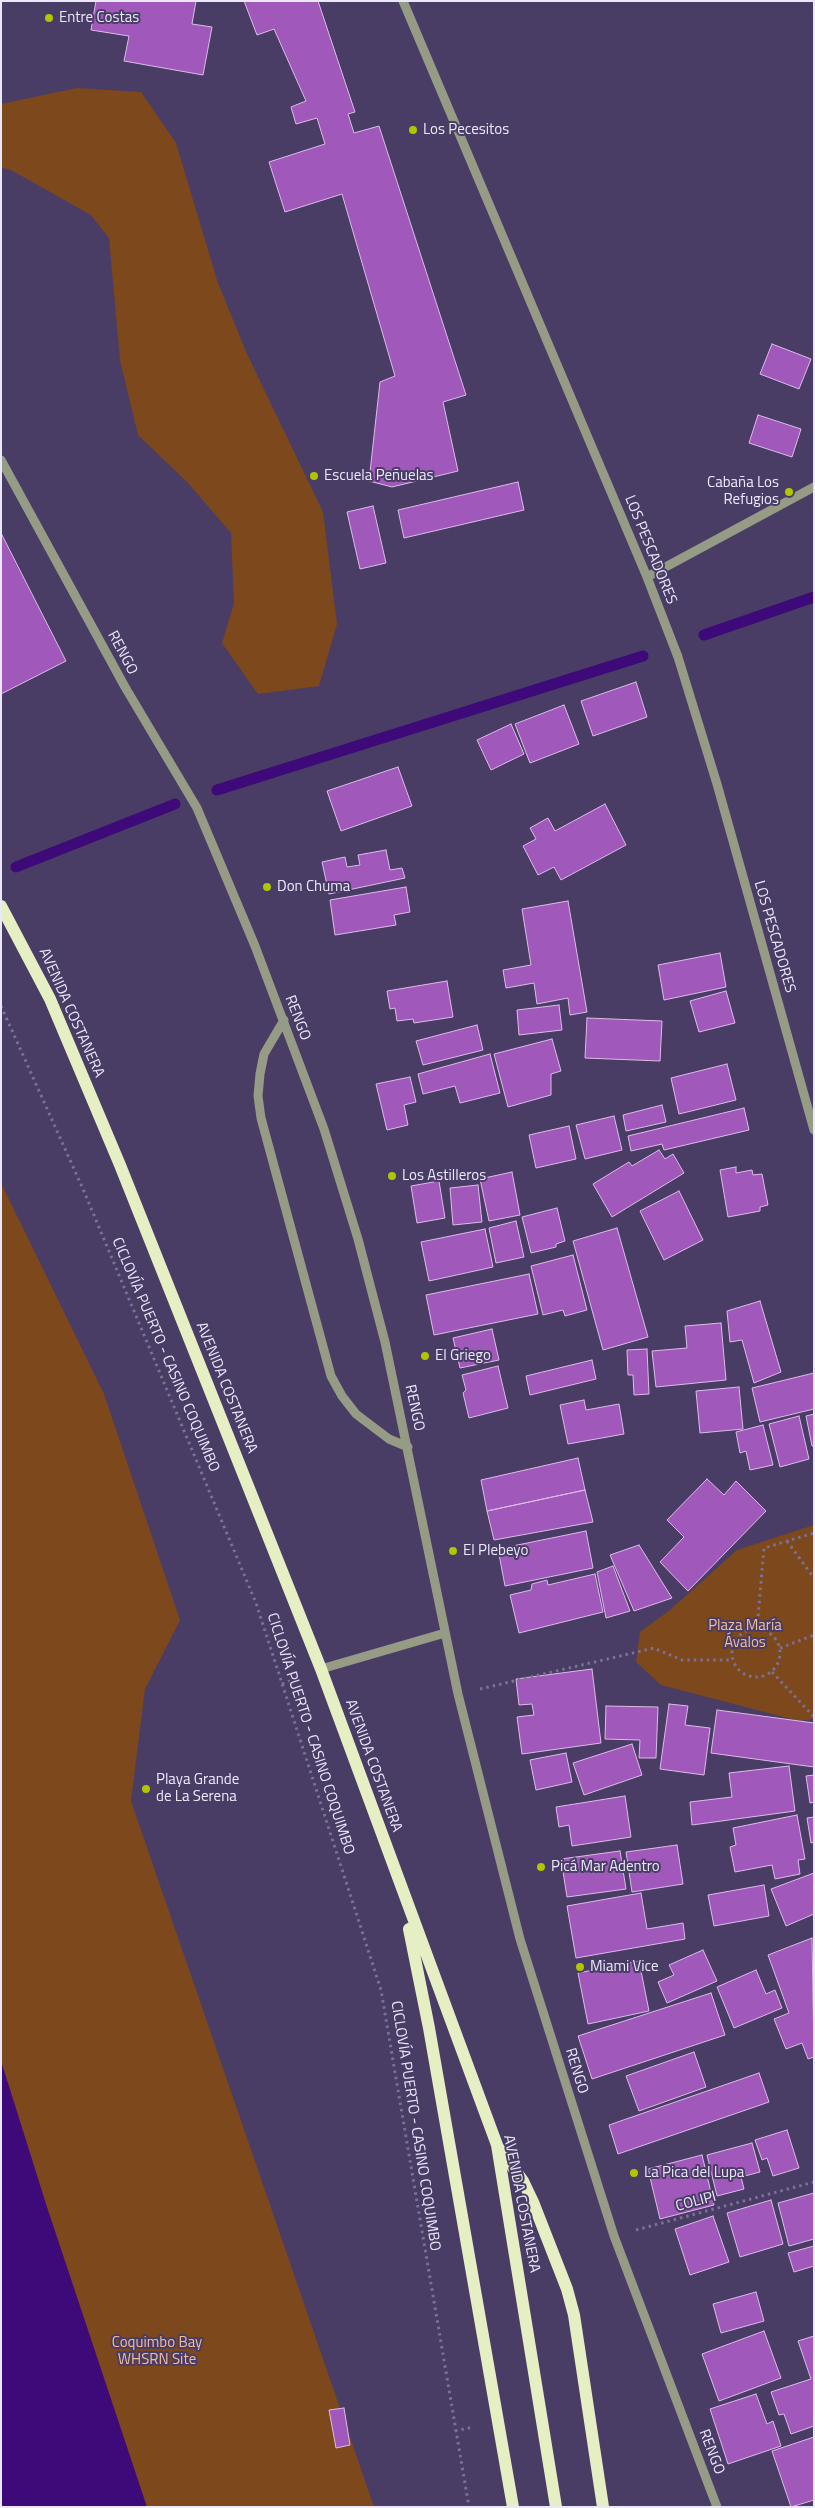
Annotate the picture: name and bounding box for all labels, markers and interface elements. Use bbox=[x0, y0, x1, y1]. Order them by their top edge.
place label: Entre Costas bbox=[59, 9, 139, 27]
marker: Entre Costas bbox=[43, 12, 55, 24]
place label: Los Pecesitos bbox=[423, 121, 509, 139]
marker: Los Pecesitos bbox=[407, 124, 419, 136]
place label: Escuela Peñuelas bbox=[324, 467, 434, 485]
marker: Escuela Peñuelas bbox=[308, 470, 320, 482]
place label: Cabaña Los Refugios bbox=[707, 474, 779, 509]
marker: Cabaña Los Refugios bbox=[783, 486, 795, 498]
street label: LOS PESCADORES bbox=[620, 493, 680, 607]
street label: RENGO bbox=[103, 628, 141, 678]
place label: Don Chuma bbox=[277, 878, 350, 896]
street label: LOS PESCADORES bbox=[749, 879, 799, 995]
marker: Don Chuma bbox=[261, 881, 273, 893]
street label: AVENIDA COSTANERA bbox=[34, 946, 108, 1080]
street label: RENGO bbox=[280, 993, 314, 1043]
place label: Los Astilleros bbox=[402, 1167, 486, 1185]
marker: Los Astilleros bbox=[386, 1170, 398, 1182]
street label: CICLOVÍA PUERTO - CASINO COQUIMBO bbox=[107, 1235, 223, 1475]
street label: AVENIDA COSTANERA bbox=[191, 1320, 261, 1456]
place label: El Griego bbox=[435, 1347, 491, 1365]
marker: El Griego bbox=[419, 1350, 431, 1362]
street label: RENGO bbox=[400, 1383, 428, 1433]
place label: El Plebeyo bbox=[463, 1542, 528, 1560]
marker: El Plebeyo bbox=[447, 1545, 459, 1557]
street label: CICLOVÍA PUERTO - CASINO COQUIMBO bbox=[262, 1611, 358, 1857]
park label: Plaza María Ávalos bbox=[708, 1617, 782, 1652]
street label: AVENIDA COSTANERA bbox=[341, 1697, 405, 1835]
place label: Playa Grande de La Serena bbox=[156, 1771, 239, 1806]
marker: Playa Grande de La Serena bbox=[140, 1783, 152, 1795]
place label: Picá Mar Adentro bbox=[551, 1858, 660, 1876]
marker: Picá Mar Adentro bbox=[535, 1861, 547, 1873]
place label: Miami Vice bbox=[590, 1958, 659, 1976]
marker: Miami Vice bbox=[574, 1961, 586, 1973]
street label: CICLOVÍA PUERTO - CASINO COQUIMBO bbox=[386, 2000, 444, 2252]
street label: RENGO bbox=[561, 2046, 591, 2096]
street label: AVENIDA COSTANERA bbox=[499, 2134, 543, 2274]
place label: La Pica del Lupa bbox=[644, 2164, 744, 2182]
marker: La Pica del Lupa bbox=[628, 2167, 640, 2179]
street label: COLIPI bbox=[674, 2188, 718, 2216]
park label: Coquimbo Bay WHSRN Site bbox=[112, 2334, 202, 2369]
street label: RENGO bbox=[694, 2427, 728, 2477]

